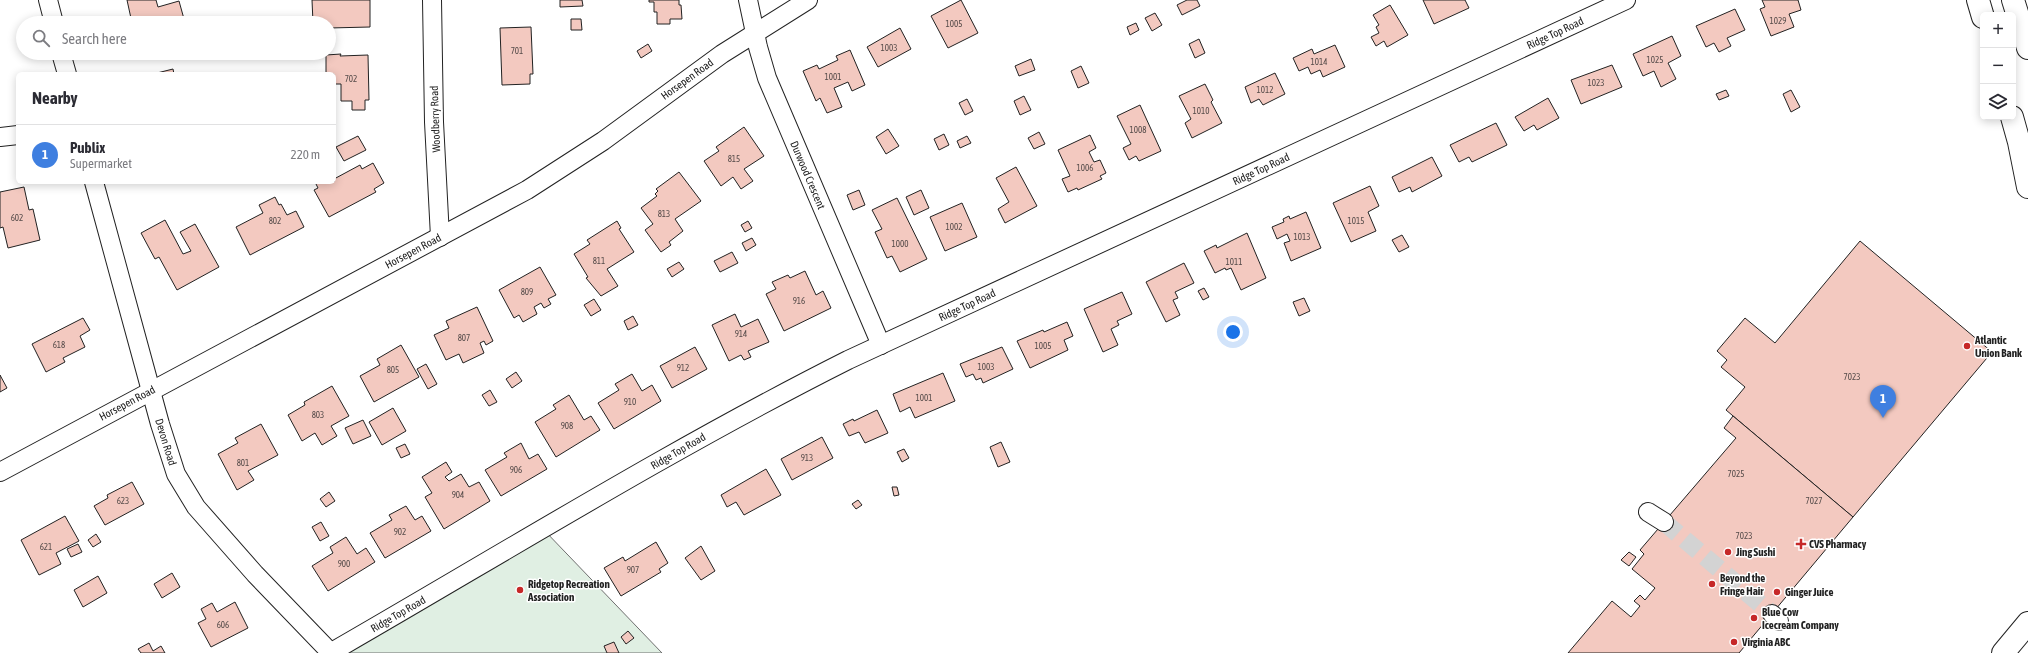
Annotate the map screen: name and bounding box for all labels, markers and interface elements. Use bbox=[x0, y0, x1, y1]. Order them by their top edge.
map controls bbox=[1980, 12, 2016, 120]
button: + bbox=[1980, 12, 2016, 48]
street label: Ridge Top Road bbox=[1525, 15, 1585, 51]
search box bbox=[16, 16, 336, 60]
house number: 1029 bbox=[1770, 16, 1786, 26]
house number: 1005 bbox=[946, 19, 962, 29]
icon: search bbox=[30, 27, 52, 49]
text: Search here bbox=[62, 30, 127, 47]
house number: 1003 bbox=[881, 43, 897, 53]
house number: 701 bbox=[511, 46, 523, 56]
button: − bbox=[1980, 48, 2016, 84]
house number: 1025 bbox=[1647, 55, 1663, 65]
street label: Horsepen Road bbox=[659, 56, 715, 102]
house number: 1014 bbox=[1311, 57, 1327, 67]
house number: 1001 bbox=[825, 72, 841, 82]
house number: 702 bbox=[345, 74, 357, 84]
house number: 1023 bbox=[1588, 78, 1604, 88]
button: layers bbox=[1980, 84, 2016, 120]
street label: Woodberry Road bbox=[428, 85, 442, 153]
house number: 1012 bbox=[1257, 85, 1273, 95]
text: Nearby bbox=[32, 88, 78, 108]
house number: 1010 bbox=[1193, 106, 1209, 116]
house number: 1008 bbox=[1130, 125, 1146, 135]
text: Publix bbox=[70, 139, 105, 156]
street label: Durwood Crescent bbox=[788, 139, 828, 211]
text: 1 bbox=[42, 147, 48, 162]
text: 220 m bbox=[291, 147, 320, 162]
street label: Ridge Top Road bbox=[1231, 151, 1291, 187]
house number: 815 bbox=[728, 154, 740, 164]
text: Supermarket bbox=[70, 156, 132, 171]
house number: 1006 bbox=[1077, 163, 1093, 173]
house number: 813 bbox=[658, 209, 670, 219]
house number: 602 bbox=[11, 213, 23, 223]
house number: 802 bbox=[269, 216, 281, 226]
house number: 1015 bbox=[1348, 216, 1364, 226]
house number: 1002 bbox=[946, 222, 962, 232]
street label: Horsepen Road bbox=[383, 231, 443, 271]
house number: 1013 bbox=[1294, 232, 1310, 242]
house number: 1000 bbox=[892, 239, 908, 249]
house number: 811 bbox=[593, 256, 605, 266]
house number: 1011 bbox=[1226, 257, 1242, 267]
house number: 809 bbox=[521, 287, 533, 297]
street label: Ridge Top Road bbox=[937, 287, 997, 323]
house number: 916 bbox=[793, 296, 805, 306]
your location bbox=[1223, 322, 1243, 342]
house number: 914 bbox=[735, 329, 747, 339]
house number: 807 bbox=[458, 333, 470, 343]
place label: Atlantic Union Bank bbox=[1974, 334, 2022, 359]
house number: 618 bbox=[53, 340, 65, 350]
house number: 1005 bbox=[1035, 341, 1051, 351]
marker: Atlantic Union Bank bbox=[1962, 341, 1972, 351]
house number: 1003 bbox=[978, 362, 994, 372]
house number: 912 bbox=[677, 363, 689, 373]
house number: 805 bbox=[387, 365, 399, 375]
house number: 7023 bbox=[1844, 372, 1860, 382]
street label: Horsepen Road bbox=[97, 383, 157, 423]
pin: 1 bbox=[1870, 385, 1896, 418]
house number: 1001 bbox=[916, 393, 932, 403]
house number: 910 bbox=[624, 397, 636, 407]
house number: 803 bbox=[312, 410, 324, 420]
street label: Devon Road bbox=[153, 417, 179, 467]
house number: 908 bbox=[561, 421, 573, 431]
street label: Ridge Top Road bbox=[648, 430, 708, 472]
house number: 913 bbox=[801, 453, 813, 463]
house number: 801 bbox=[237, 458, 249, 468]
house number: 906 bbox=[510, 465, 522, 475]
house number: 7025 bbox=[1728, 469, 1744, 479]
house number: 904 bbox=[452, 490, 464, 500]
house number: 623 bbox=[117, 496, 129, 506]
house number: 7027 bbox=[1806, 496, 1822, 506]
house number: 902 bbox=[394, 527, 406, 537]
house number: 7023 bbox=[1736, 531, 1752, 541]
place label: CVS Pharmacy bbox=[1809, 538, 1867, 550]
marker: CVS Pharmacy bbox=[1796, 539, 1806, 549]
house number: 621 bbox=[40, 542, 52, 552]
place label: Jing Sushi bbox=[1735, 546, 1776, 558]
marker: Jing Sushi bbox=[1723, 547, 1733, 557]
house number: 900 bbox=[338, 559, 350, 569]
house number: 907 bbox=[627, 565, 639, 575]
place label: Beyond the Fringe Hair bbox=[1720, 572, 1765, 597]
place label: Ridgetop Recreation Association bbox=[527, 578, 610, 603]
marker: Beyond the Fringe Hair bbox=[1707, 579, 1717, 589]
marker: Ridgetop Recreation Association bbox=[515, 585, 525, 595]
place label: Ginger Juice bbox=[1785, 586, 1833, 598]
marker: Ginger Juice bbox=[1772, 587, 1782, 597]
street label: Ridge Top Road bbox=[368, 593, 428, 635]
place label: Blue Cow Icecream Company bbox=[1762, 606, 1839, 631]
marker: Blue Cow Icecream Company bbox=[1749, 613, 1759, 623]
house number: 606 bbox=[217, 620, 229, 630]
place label: Virginia ABC bbox=[1741, 636, 1790, 648]
marker: Virginia ABC bbox=[1729, 637, 1739, 647]

